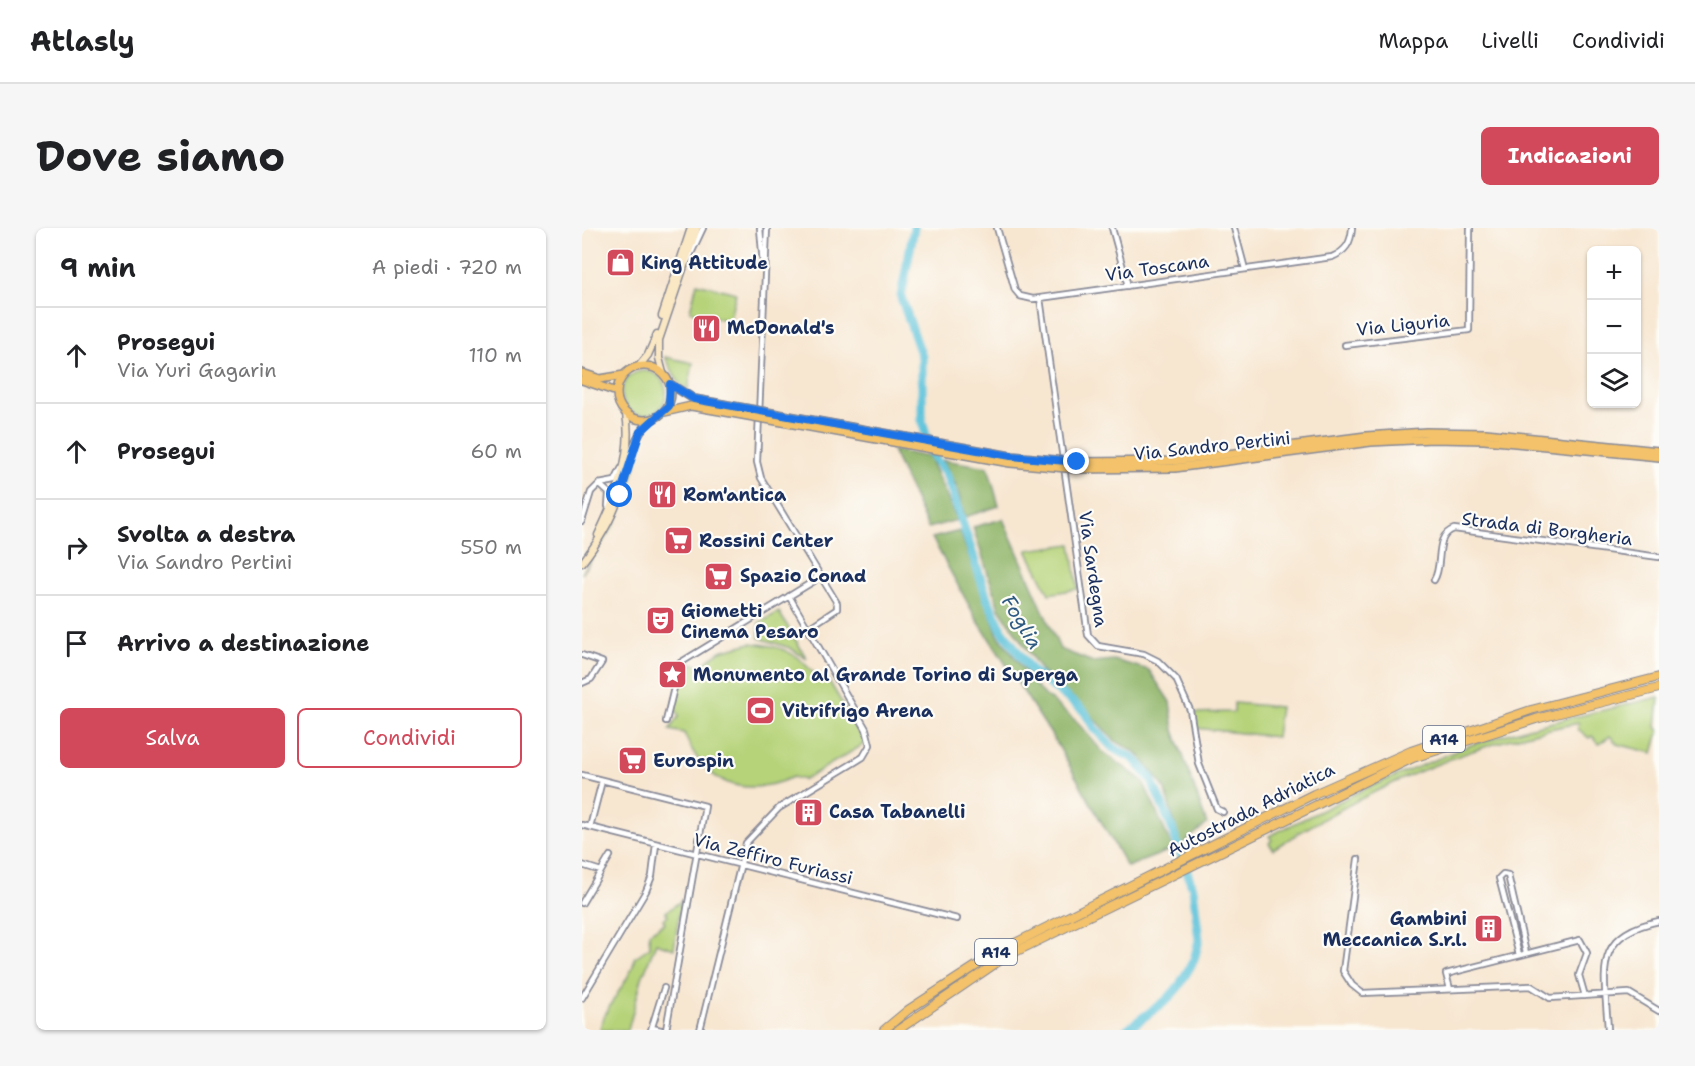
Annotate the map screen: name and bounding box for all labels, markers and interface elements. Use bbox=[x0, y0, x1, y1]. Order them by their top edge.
text: Atlasly bbox=[30, 22, 135, 60]
text: Mappa bbox=[1378, 27, 1448, 55]
text: Livelli bbox=[1481, 27, 1539, 55]
text: Condividi bbox=[1572, 27, 1665, 55]
button: Indicazioni bbox=[1481, 127, 1659, 185]
text: Dove siamo bbox=[36, 128, 285, 184]
map controls bbox=[1587, 246, 1641, 408]
button: + bbox=[1587, 246, 1641, 300]
shop icon: King Attitude bbox=[604, 247, 636, 279]
street label: Via Toscana bbox=[1103, 249, 1211, 287]
text: 9 min bbox=[60, 250, 136, 285]
place label: King Attitude bbox=[641, 251, 768, 275]
text: A piedi · 720 m bbox=[372, 254, 522, 280]
button: − bbox=[1587, 300, 1641, 354]
street label: Via Liguria bbox=[1355, 308, 1451, 342]
restaurant icon: McDonald's bbox=[690, 312, 722, 344]
place label: McDonald's bbox=[727, 316, 834, 340]
text: Prosegui bbox=[117, 328, 215, 357]
icon: ahead bbox=[60, 339, 93, 372]
text: 110 m bbox=[468, 342, 522, 368]
button: layers bbox=[1587, 354, 1641, 408]
text: Via Yuri Gagarin bbox=[117, 357, 276, 383]
street label: Via Sandro Pertini bbox=[1132, 426, 1292, 466]
icon: ahead bbox=[60, 435, 93, 468]
text: Prosegui bbox=[117, 437, 215, 466]
text: 60 m bbox=[470, 438, 522, 464]
route end bbox=[1063, 448, 1089, 474]
restaurant icon: Rom'antica bbox=[646, 479, 678, 511]
route start bbox=[606, 481, 632, 507]
place label: Rom'antica bbox=[683, 483, 787, 507]
street label: Strada di Borgheria bbox=[1460, 507, 1634, 551]
street label: Via Sardegna bbox=[1073, 509, 1113, 629]
text: Svolta a destra bbox=[117, 520, 295, 549]
supermarket icon: Rossini Center bbox=[662, 525, 694, 557]
place label: Rossini Center bbox=[699, 529, 834, 553]
icon: right bbox=[60, 531, 93, 564]
text: 550 m bbox=[460, 534, 522, 560]
text: Via Sandro Pertini bbox=[117, 549, 292, 575]
supermarket icon: Spazio Conad bbox=[703, 560, 735, 592]
place label: Spazio Conad bbox=[740, 564, 866, 588]
water label: Foglia bbox=[996, 590, 1048, 654]
place label: Giometti Cinema Pesaro bbox=[681, 599, 819, 644]
theatre icon: Giometti Cinema Pesaro bbox=[644, 605, 676, 637]
icon: arrive bbox=[60, 627, 93, 660]
text: Arrivo a destinazione bbox=[117, 629, 369, 658]
place icon: Monumento al Grande Torino di Superga bbox=[656, 659, 688, 691]
place label: Monumento al Grande Torino di Superga bbox=[693, 663, 1079, 687]
sports icon: Vitrifrigo Arena bbox=[745, 695, 777, 727]
place label: Vitrifrigo Arena bbox=[782, 699, 934, 723]
button: Salva bbox=[60, 708, 285, 768]
button: Condividi bbox=[297, 708, 522, 768]
road number: A14 bbox=[1423, 726, 1465, 752]
supermarket icon: Eurospin bbox=[616, 745, 648, 777]
place label: Eurospin bbox=[653, 749, 734, 773]
street label: Autostrada Adriatica bbox=[1163, 757, 1339, 863]
building icon: Casa Tabanelli bbox=[792, 796, 824, 828]
place label: Casa Tabanelli bbox=[829, 800, 965, 824]
street label: Via Zeffiro Furiassi bbox=[691, 828, 855, 890]
place label: Gambini Meccanica S.r.l. bbox=[1323, 907, 1467, 952]
building icon: Gambini Meccanica S.r.l. bbox=[1472, 913, 1504, 945]
road number: A14 bbox=[975, 939, 1017, 965]

